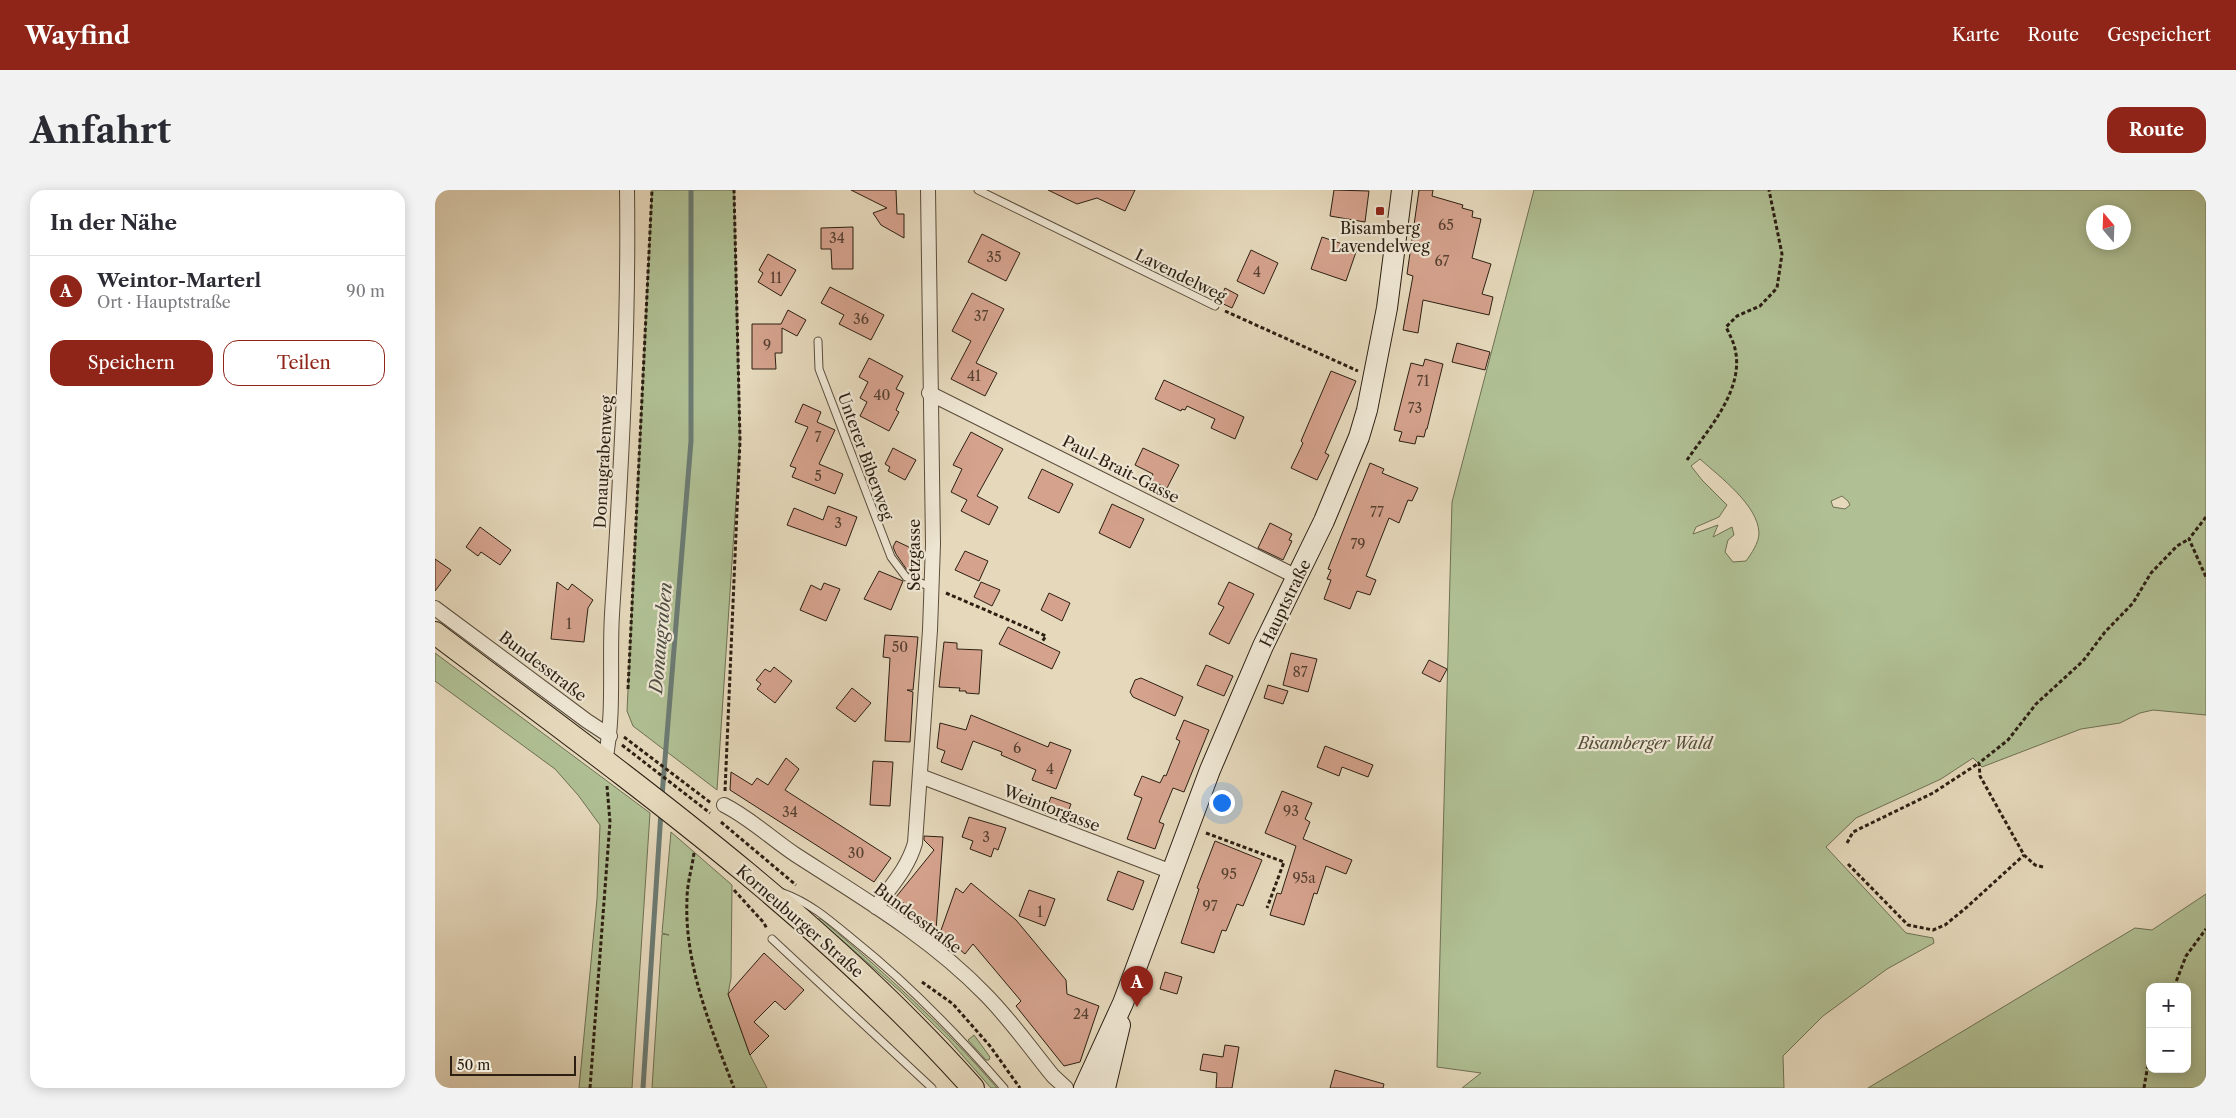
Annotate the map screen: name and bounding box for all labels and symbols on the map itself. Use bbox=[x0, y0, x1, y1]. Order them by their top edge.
marker: Bisamberg Lavendelweg bbox=[1374, 205, 1386, 217]
north arrow bbox=[2086, 205, 2131, 250]
house number: 65 bbox=[1438, 216, 1454, 234]
place label: Bisamberg Lavendelweg bbox=[1330, 218, 1430, 256]
house number: 34 bbox=[829, 229, 845, 247]
street label: Lavendelweg bbox=[1132, 244, 1230, 306]
house number: 35 bbox=[986, 248, 1002, 266]
house number: 67 bbox=[1435, 252, 1450, 270]
house number: 4 bbox=[1253, 263, 1261, 281]
house number: 11 bbox=[770, 269, 782, 287]
house number: 37 bbox=[974, 307, 988, 325]
house number: 36 bbox=[853, 310, 869, 328]
house number: 9 bbox=[763, 336, 771, 354]
house number: 41 bbox=[967, 367, 981, 385]
house number: 71 bbox=[1417, 372, 1429, 390]
house number: 40 bbox=[874, 386, 891, 404]
street label: Unterer Biberweg bbox=[834, 389, 899, 523]
street label: Donaugrabenweg bbox=[590, 394, 616, 529]
house number: 73 bbox=[1408, 399, 1422, 417]
house number: 7 bbox=[815, 428, 822, 446]
street label: Paul-Brait-Gasse bbox=[1059, 431, 1183, 507]
house number: 5 bbox=[814, 467, 822, 485]
house number: 77 bbox=[1370, 503, 1384, 521]
house number: 3 bbox=[834, 514, 842, 532]
street label: Setzgasse bbox=[904, 519, 924, 591]
house number: 79 bbox=[1350, 535, 1366, 553]
street label: Hauptstraße bbox=[1255, 556, 1315, 650]
water label: Donaugraben bbox=[645, 581, 677, 697]
house number: 1 bbox=[566, 615, 572, 633]
street label: Bundesstraße bbox=[495, 627, 591, 705]
house number: 50 bbox=[892, 638, 908, 656]
house number: 87 bbox=[1292, 663, 1308, 681]
park label: Bisamberger Wald bbox=[1576, 733, 1714, 753]
house number: 6 bbox=[1013, 739, 1021, 757]
house number: 4 bbox=[1046, 760, 1054, 778]
street label: Weintorgasse bbox=[1000, 780, 1103, 836]
your location bbox=[1209, 790, 1235, 816]
house number: 93 bbox=[1283, 802, 1299, 820]
house number: 34 bbox=[782, 803, 798, 821]
house number: 3 bbox=[982, 828, 990, 846]
house number: 30 bbox=[848, 844, 864, 862]
street label: Korneuburger Straße bbox=[732, 860, 868, 982]
house number: 95 bbox=[1221, 865, 1237, 883]
house number: 95a bbox=[1292, 869, 1316, 887]
street label: Bundesstraße bbox=[870, 879, 966, 957]
house number: 97 bbox=[1202, 897, 1218, 915]
house number: 1 bbox=[1037, 903, 1043, 921]
pin: A bbox=[1121, 966, 1153, 1007]
house number: 24 bbox=[1073, 1005, 1089, 1023]
scale bar bbox=[450, 1053, 576, 1076]

